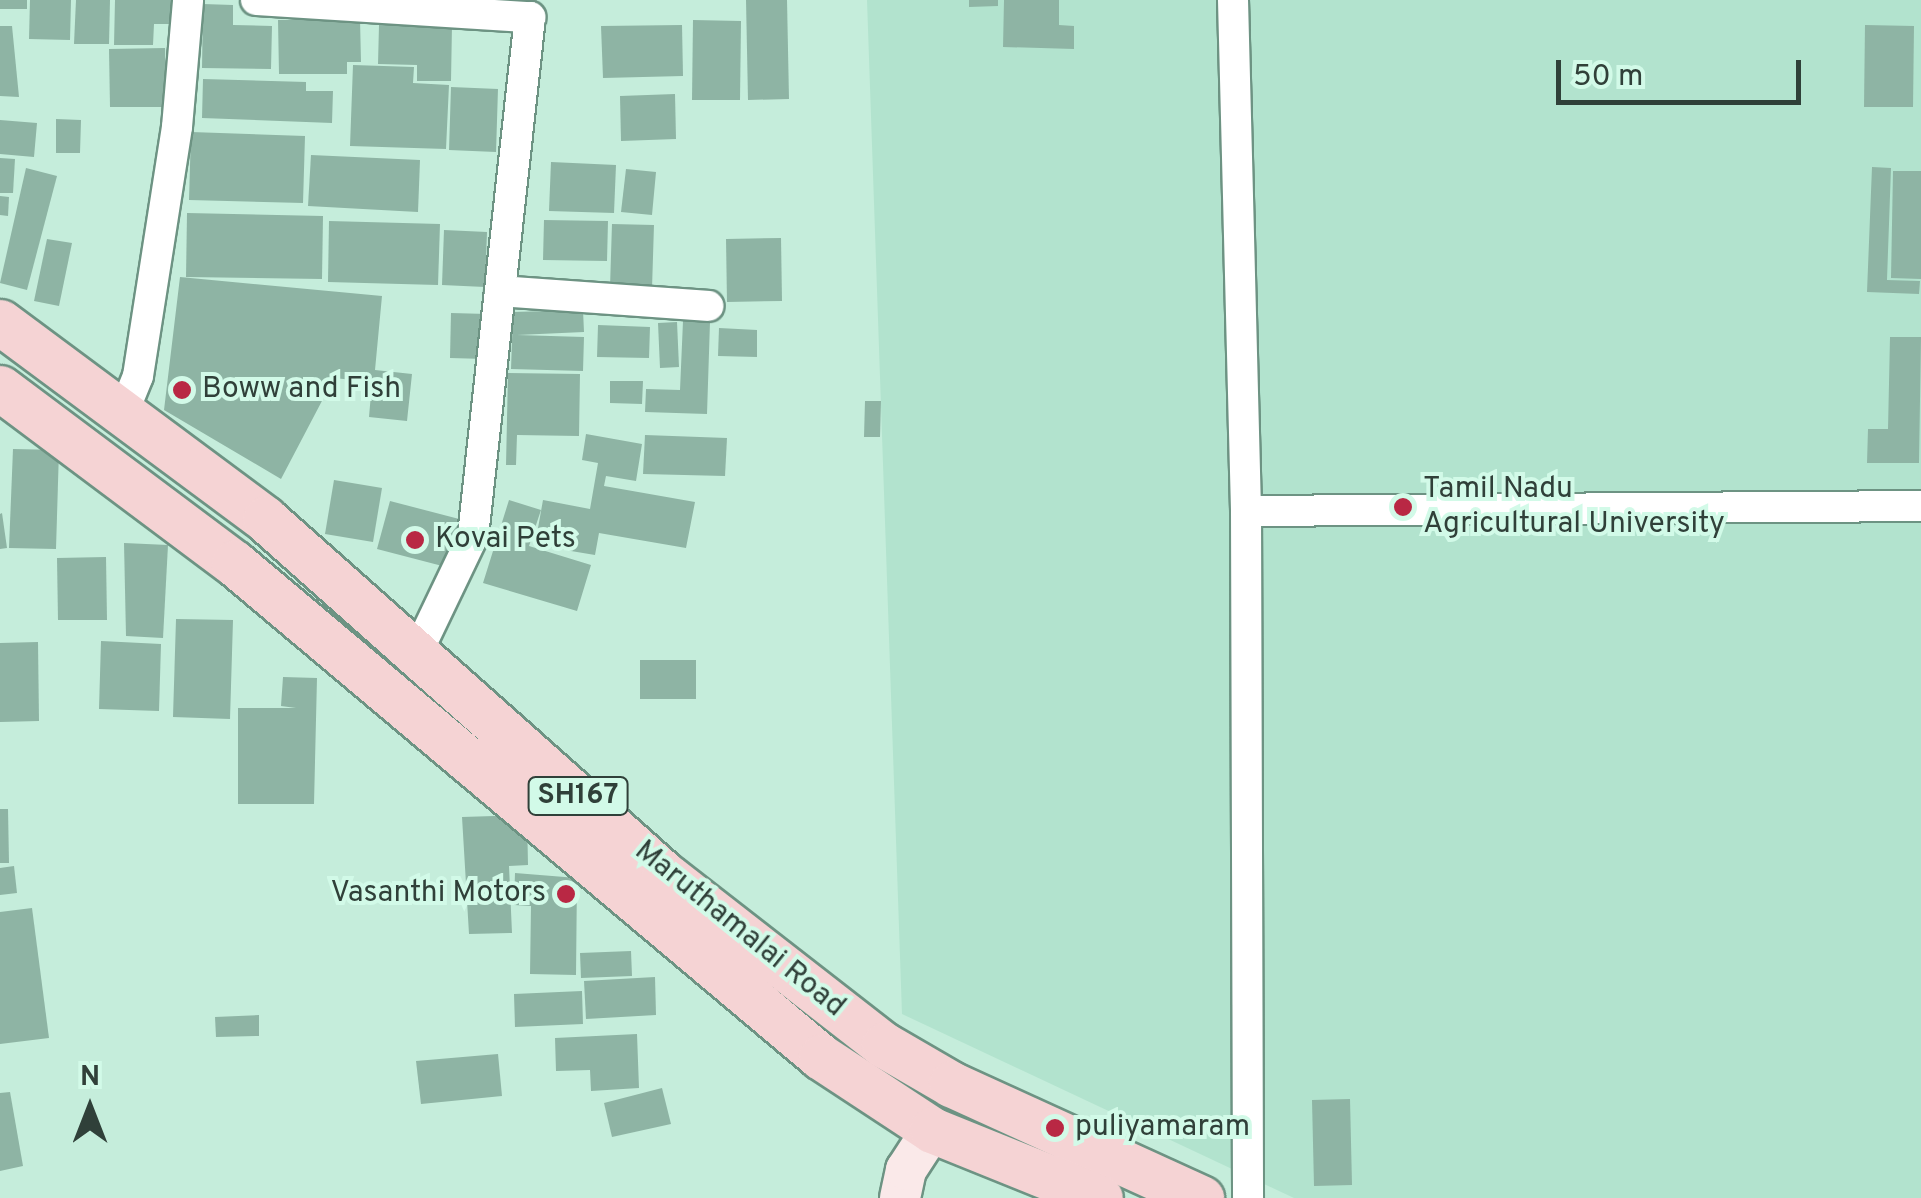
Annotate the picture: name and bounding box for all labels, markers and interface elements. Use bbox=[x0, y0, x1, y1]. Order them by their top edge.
scale bar bbox=[1561, 40, 1806, 102]
text: 50 m bbox=[1573, 59, 1643, 96]
place label: Boww and Fish bbox=[202, 372, 401, 408]
marker: Boww and Fish bbox=[171, 379, 193, 401]
place label: Tamil Nadu Agricultural University bbox=[1423, 472, 1725, 542]
marker: Tamil Nadu Agricultural University bbox=[1392, 496, 1414, 518]
place label: Kovai Pets bbox=[435, 522, 576, 558]
marker: Kovai Pets bbox=[404, 529, 426, 551]
road number: SH167 bbox=[526, 773, 630, 819]
street label: Maruthamalai Road bbox=[626, 834, 852, 1026]
place label: Vasanthi Motors bbox=[330, 876, 546, 912]
marker: Vasanthi Motors bbox=[555, 883, 577, 905]
north arrow bbox=[40, 1058, 140, 1158]
text: N bbox=[80, 1060, 100, 1096]
place label: puliyamaram bbox=[1075, 1110, 1250, 1146]
marker: puliyamaram bbox=[1044, 1117, 1066, 1139]

